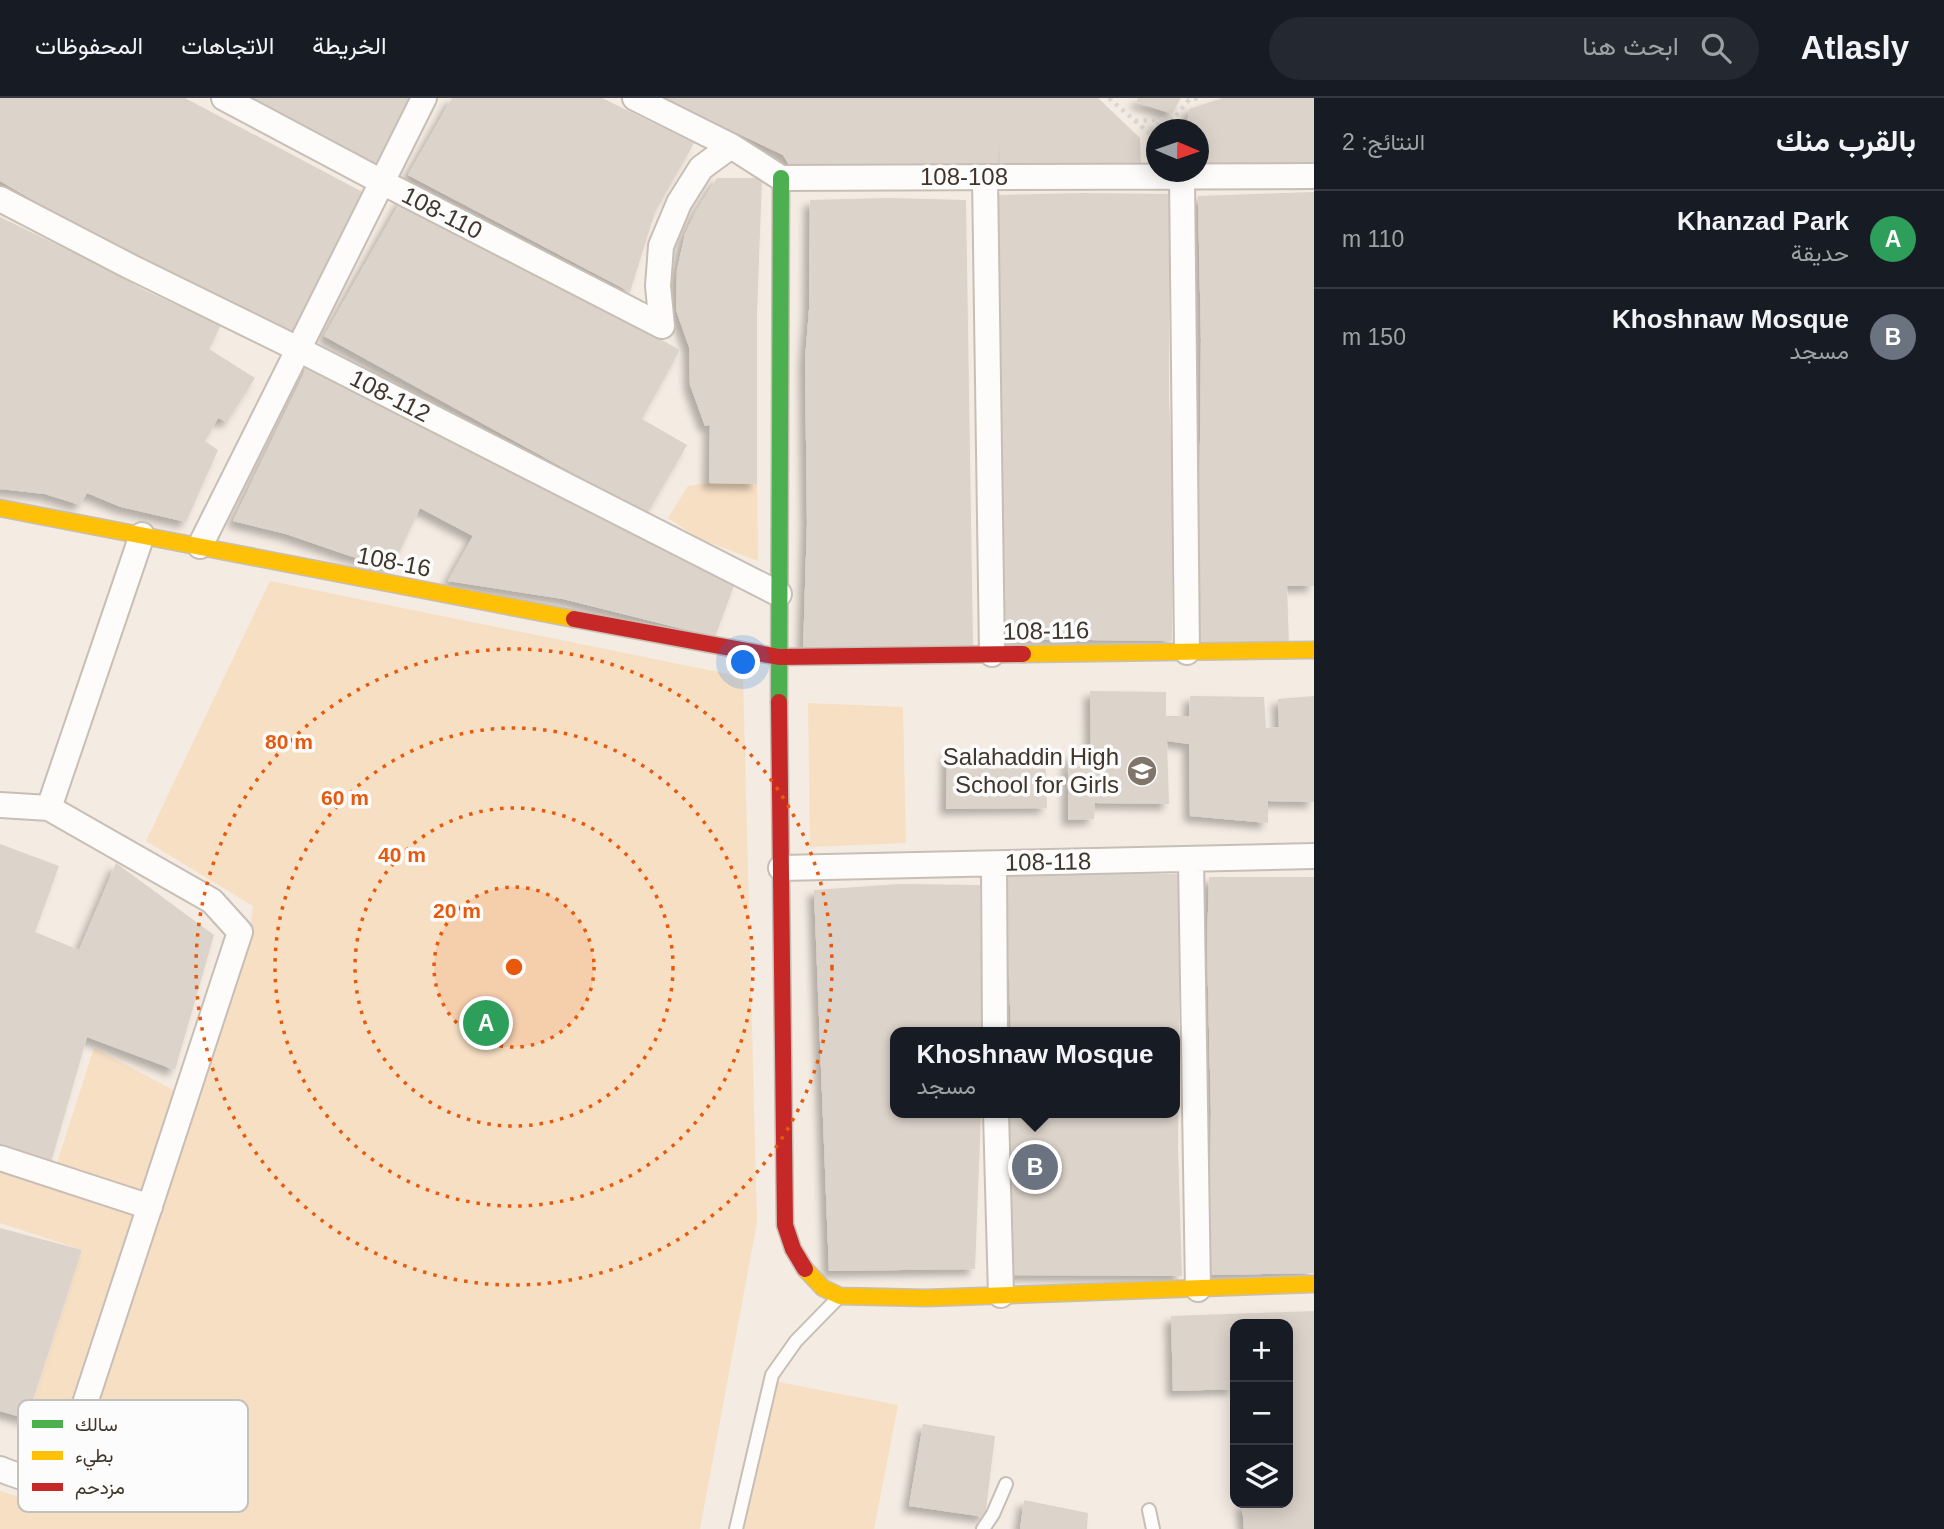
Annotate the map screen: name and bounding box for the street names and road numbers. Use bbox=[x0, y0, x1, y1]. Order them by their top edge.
street label: 108-108 bbox=[920, 163, 1008, 190]
street label: 108-110 bbox=[398, 181, 487, 244]
street label: 108-112 bbox=[346, 364, 435, 427]
street label: 108-16 bbox=[355, 541, 433, 582]
street label: 108-116 bbox=[1003, 616, 1089, 645]
street label: 108-118 bbox=[1005, 847, 1091, 876]

